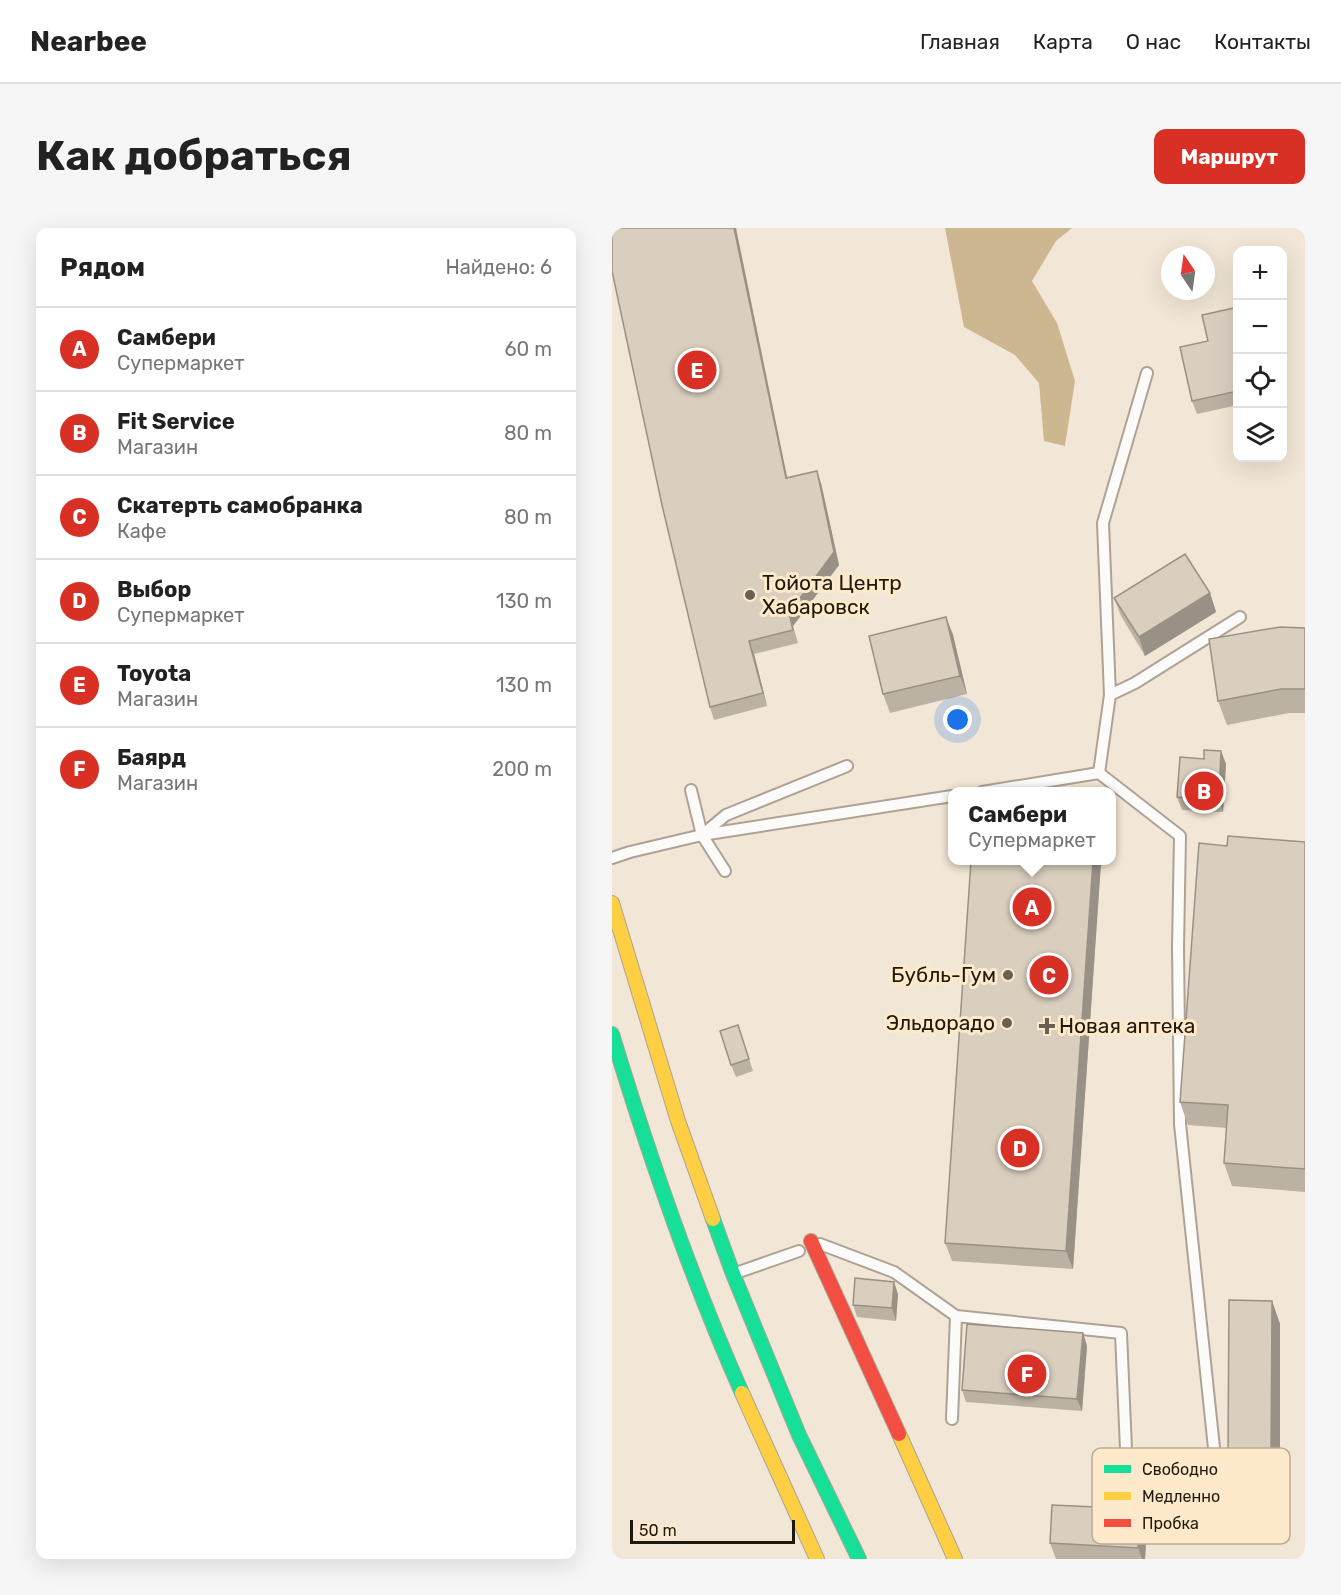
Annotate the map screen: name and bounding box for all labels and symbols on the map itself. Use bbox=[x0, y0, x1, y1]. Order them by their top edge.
north arrow bbox=[1161, 246, 1215, 300]
pin: E bbox=[678, 348, 716, 392]
place label: Тойота Центр Хабаровск bbox=[762, 570, 902, 619]
marker: Тойота Центр Хабаровск bbox=[743, 588, 757, 602]
your location bbox=[943, 705, 972, 734]
pin: B bbox=[1184, 768, 1224, 814]
pin: A bbox=[1012, 884, 1052, 930]
pin: C bbox=[1030, 952, 1068, 998]
place label: Бубль-Гум bbox=[891, 962, 996, 987]
marker: Бубль-Гум bbox=[1001, 968, 1015, 982]
place label: Эльдорадо bbox=[886, 1010, 995, 1035]
place label: Новая аптека bbox=[1059, 1013, 1195, 1038]
marker: Эльдорадо bbox=[1000, 1016, 1014, 1030]
marker: Новая аптека bbox=[1040, 1019, 1054, 1033]
pin: D bbox=[1000, 1126, 1040, 1170]
pin: F bbox=[1008, 1352, 1046, 1396]
legend bbox=[1092, 1448, 1290, 1544]
text: Свободно bbox=[1142, 1460, 1218, 1479]
text: Медленно bbox=[1142, 1487, 1220, 1506]
text: Пробка bbox=[1142, 1514, 1199, 1533]
scale bar bbox=[630, 1517, 795, 1544]

